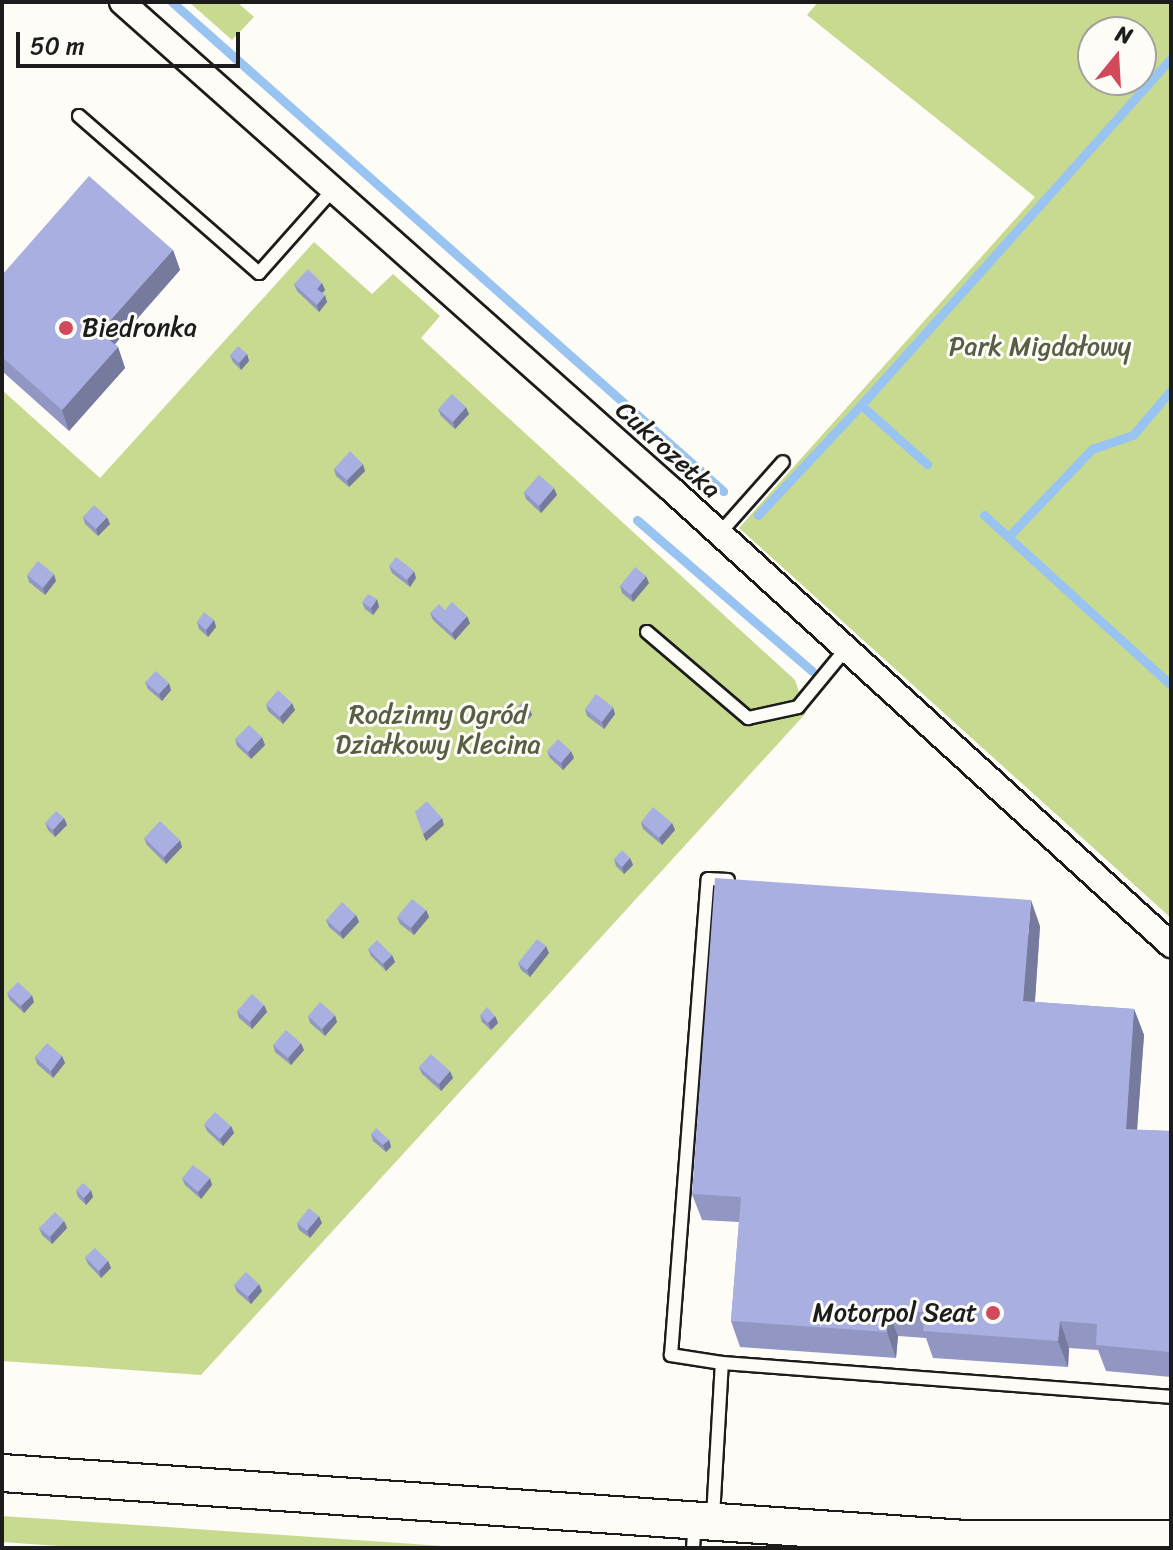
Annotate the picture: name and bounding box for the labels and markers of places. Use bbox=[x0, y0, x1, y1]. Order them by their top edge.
place label: Biedronka bbox=[82, 312, 197, 344]
marker: Biedronka bbox=[57, 319, 75, 337]
place label: Motorpol Seat bbox=[812, 1297, 977, 1329]
marker: Motorpol Seat bbox=[984, 1304, 1002, 1322]

